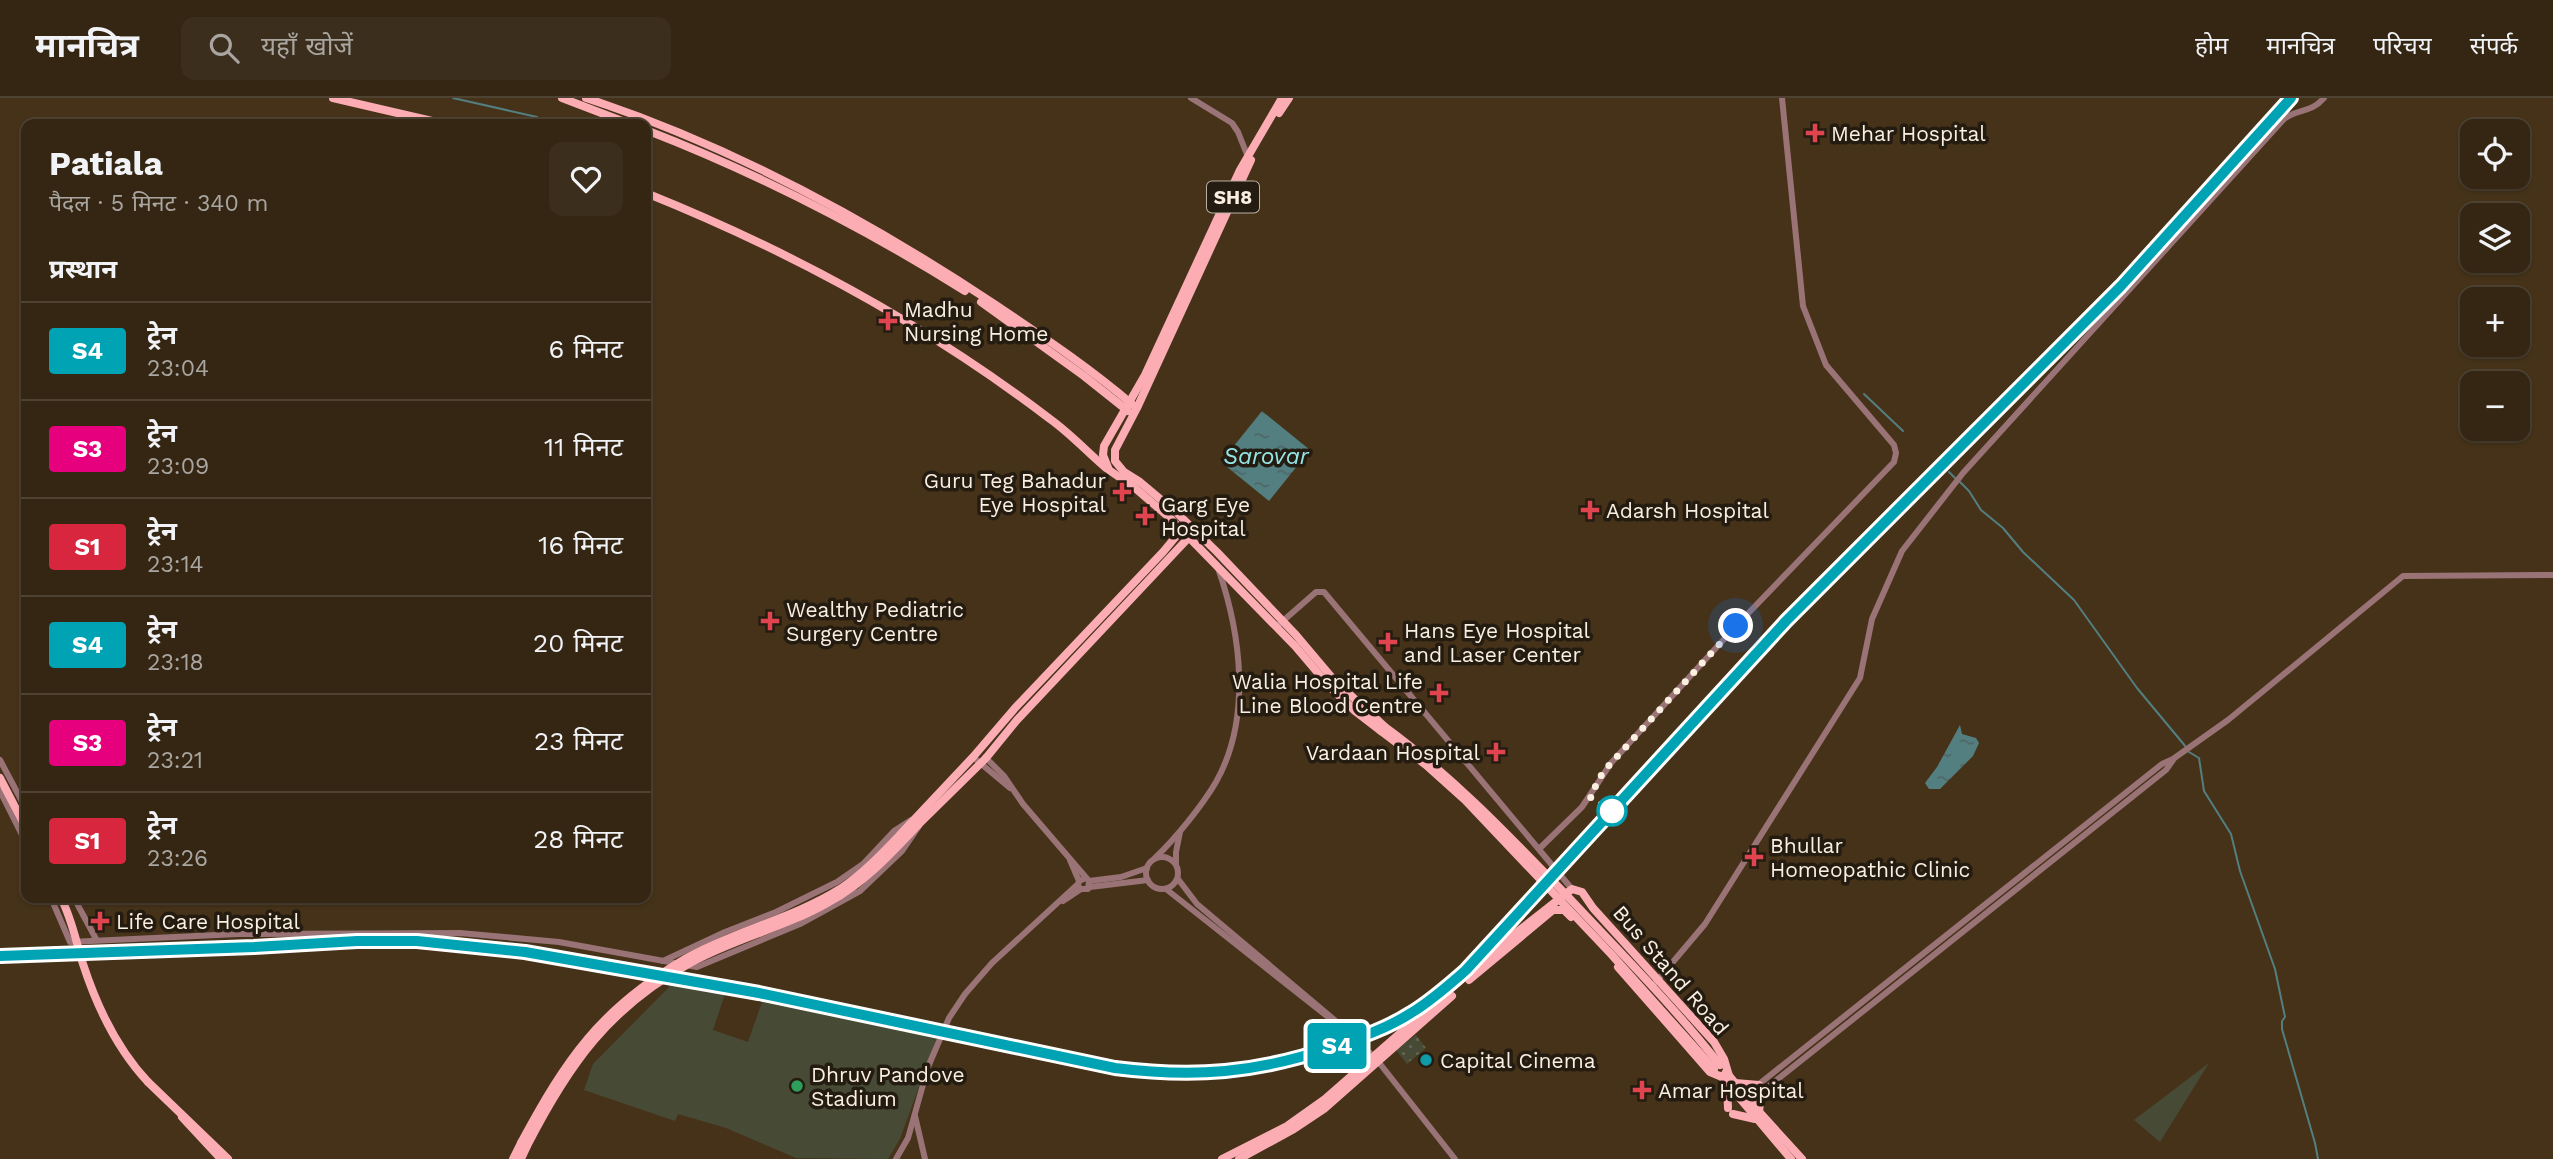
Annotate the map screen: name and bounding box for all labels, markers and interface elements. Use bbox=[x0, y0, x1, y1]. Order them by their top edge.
search box bbox=[181, 17, 671, 80]
text: मानचित्र bbox=[35, 26, 139, 65]
icon: search bbox=[205, 29, 243, 67]
text: यहाँ खोजें bbox=[261, 31, 353, 61]
text: होम bbox=[2195, 32, 2228, 60]
text: मानचित्र bbox=[2266, 32, 2335, 60]
text: परिचय bbox=[2373, 32, 2432, 60]
text: संपर्क bbox=[2470, 32, 2518, 60]
map controls bbox=[2460, 119, 2530, 441]
button: locate bbox=[2460, 119, 2530, 189]
place label: Mehar Hospital bbox=[1831, 121, 1986, 146]
marker: Mehar Hospital bbox=[1805, 123, 1825, 143]
button: heart bbox=[549, 142, 623, 216]
text: Patiala bbox=[49, 144, 163, 183]
road number: SH8 bbox=[1207, 181, 1259, 212]
text: पैदल · 5 मिनट · 340 m bbox=[49, 190, 268, 217]
button: layers bbox=[2460, 203, 2530, 273]
text: प्रस्थान bbox=[49, 254, 117, 284]
button: + bbox=[2460, 287, 2530, 357]
place label: Madhu Nursing Home bbox=[904, 297, 1048, 346]
marker: Madhu Nursing Home bbox=[878, 311, 898, 331]
text: ट्रेन bbox=[147, 320, 177, 350]
text: 6 मिनट bbox=[549, 334, 623, 364]
text: S4 bbox=[72, 337, 103, 365]
text: 23:04 bbox=[147, 355, 209, 382]
button: − bbox=[2460, 371, 2530, 441]
text: ट्रेन bbox=[147, 418, 177, 448]
text: 11 मिनट bbox=[544, 432, 623, 462]
text: S3 bbox=[73, 435, 102, 463]
water label: Sarovar bbox=[1223, 443, 1310, 470]
text: 23:09 bbox=[147, 453, 209, 480]
place label: Guru Teg Bahadur Eye Hospital bbox=[924, 468, 1107, 517]
marker: Guru Teg Bahadur Eye Hospital bbox=[1112, 482, 1132, 502]
place label: Garg Eye Hospital bbox=[1161, 492, 1250, 541]
place label: Adarsh Hospital bbox=[1606, 498, 1769, 523]
marker: Adarsh Hospital bbox=[1580, 500, 1600, 520]
marker: Garg Eye Hospital bbox=[1135, 506, 1155, 526]
text: ट्रेन bbox=[147, 516, 177, 546]
text: 16 मिनट bbox=[538, 530, 623, 560]
text: S1 bbox=[75, 533, 100, 561]
text: 23:14 bbox=[147, 551, 204, 578]
place label: Wealthy Pediatric Surgery Centre bbox=[786, 597, 964, 646]
your location bbox=[1718, 608, 1753, 643]
marker: Wealthy Pediatric Surgery Centre bbox=[760, 611, 780, 631]
text: ट्रेन bbox=[147, 614, 177, 644]
place label: Hans Eye Hospital and Laser Center bbox=[1404, 618, 1591, 667]
text: 20 मिनट bbox=[533, 628, 623, 658]
text: S4 bbox=[72, 631, 103, 659]
marker: Hans Eye Hospital and Laser Center bbox=[1378, 632, 1398, 652]
text: 23:18 bbox=[147, 649, 204, 676]
place label: Walia Hospital Life Line Blood Centre bbox=[1232, 669, 1423, 718]
marker: Walia Hospital Life Line Blood Centre bbox=[1429, 683, 1449, 703]
text: ट्रेन bbox=[147, 712, 177, 742]
text: 23 मिनट bbox=[534, 726, 623, 756]
text: S3 bbox=[73, 729, 102, 757]
place label: Vardaan Hospital bbox=[1306, 740, 1481, 765]
marker: Vardaan Hospital bbox=[1486, 742, 1506, 762]
text: 23:21 bbox=[147, 747, 203, 774]
unlabelled marker bbox=[1597, 796, 1627, 826]
text: ट्रेन bbox=[147, 810, 177, 840]
text: 28 मिनट bbox=[533, 824, 623, 854]
text: S1 bbox=[75, 827, 100, 855]
place label: Bhullar Homeopathic Clinic bbox=[1770, 833, 1970, 882]
text: 23:26 bbox=[147, 845, 208, 872]
marker: Bhullar Homeopathic Clinic bbox=[1744, 847, 1764, 867]
street label: Bus Stand Road bbox=[1608, 900, 1734, 1040]
place label: Life Care Hospital bbox=[116, 909, 301, 934]
marker: Life Care Hospital bbox=[90, 911, 110, 931]
line badge: S4 bbox=[1306, 1023, 1368, 1069]
text: S4 bbox=[1322, 1032, 1352, 1060]
place label: Capital Cinema bbox=[1440, 1048, 1596, 1073]
marker: Capital Cinema bbox=[1418, 1052, 1434, 1068]
place label: Dhruv Pandove Stadium bbox=[811, 1062, 965, 1111]
marker: Dhruv Pandove Stadium bbox=[789, 1078, 805, 1094]
place label: Amar Hospital bbox=[1658, 1078, 1804, 1103]
marker: Amar Hospital bbox=[1632, 1080, 1652, 1100]

